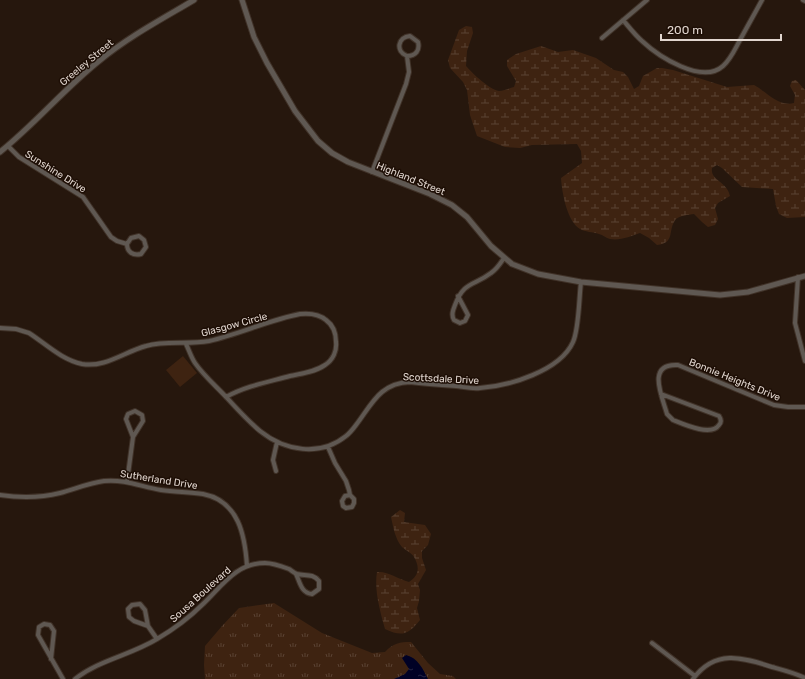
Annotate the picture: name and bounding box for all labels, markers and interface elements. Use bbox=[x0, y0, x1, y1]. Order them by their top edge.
scale bar bbox=[661, 16, 781, 42]
text: 200 m bbox=[667, 23, 703, 37]
street label: Greeley Street bbox=[57, 37, 116, 89]
street label: Sunshine Drive bbox=[23, 148, 89, 196]
street label: Highland Street bbox=[375, 160, 447, 198]
street label: Glasgow Circle bbox=[200, 310, 269, 340]
street label: Bonnie Heights Drive bbox=[687, 356, 783, 404]
street label: Scottsdale Drive bbox=[402, 371, 480, 387]
street label: Sutherland Drive bbox=[119, 468, 199, 492]
street label: Sousa Boulevard bbox=[168, 564, 234, 625]

